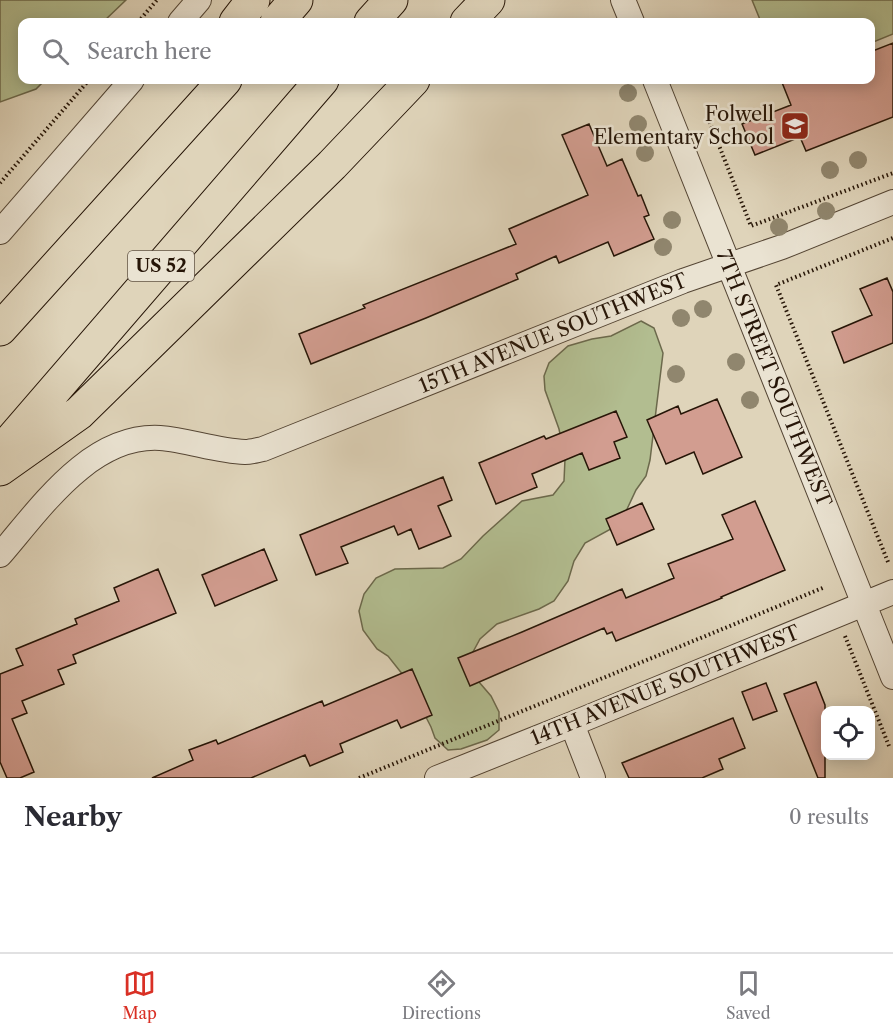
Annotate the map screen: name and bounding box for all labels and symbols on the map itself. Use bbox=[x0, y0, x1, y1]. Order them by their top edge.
place label: Folwell Elementary School bbox=[593, 102, 774, 149]
school or university icon: Folwell Elementary School bbox=[779, 110, 811, 142]
street label: 7TH STREET SOUTHWEST bbox=[711, 246, 837, 510]
road number: US 52 bbox=[128, 251, 194, 281]
street label: 15TH AVENUE SOUTHWEST bbox=[415, 268, 691, 398]
street label: 14TH AVENUE SOUTHWEST bbox=[527, 620, 803, 750]

